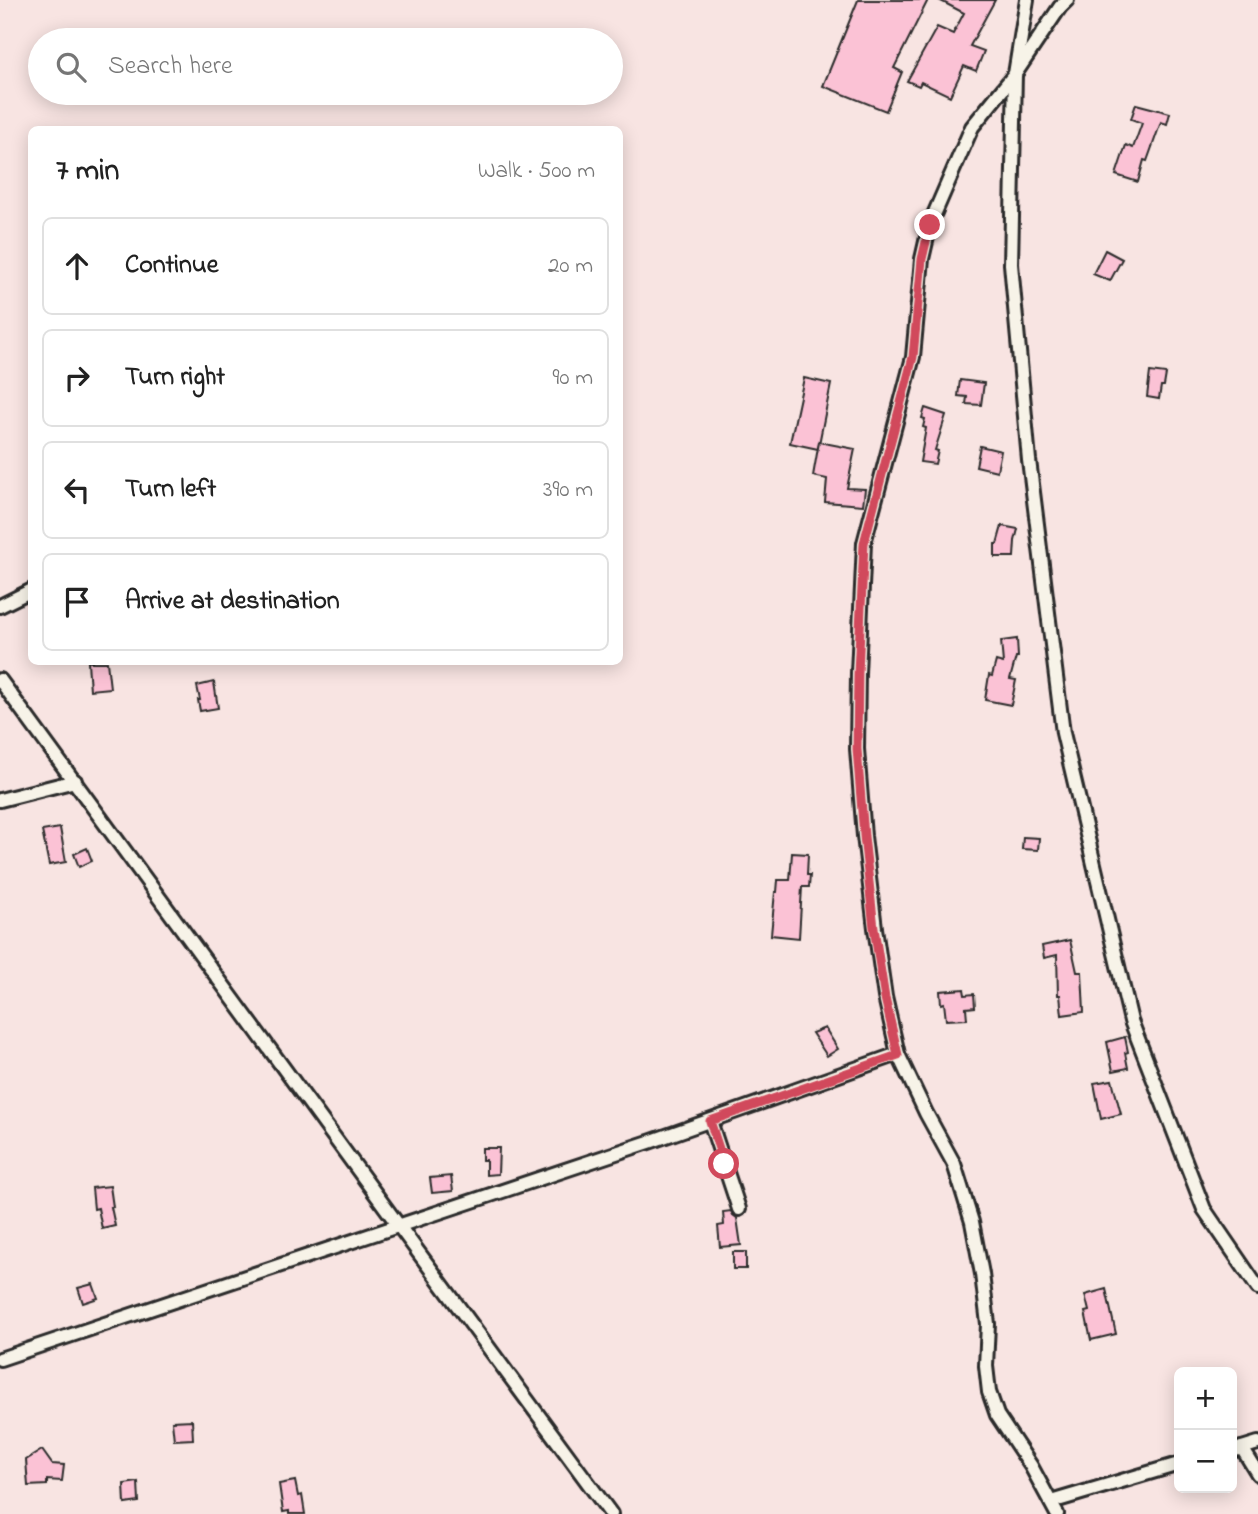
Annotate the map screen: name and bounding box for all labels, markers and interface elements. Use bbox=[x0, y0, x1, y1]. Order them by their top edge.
search box bbox=[28, 28, 623, 105]
icon: search bbox=[52, 48, 90, 86]
text: Search here bbox=[108, 48, 233, 86]
text: 7 min bbox=[56, 150, 119, 194]
text: Walk · 500 m bbox=[478, 155, 595, 188]
route end bbox=[914, 209, 945, 240]
icon: ahead bbox=[58, 247, 96, 285]
text: Continue bbox=[125, 247, 218, 285]
text: 20 m bbox=[548, 250, 593, 283]
icon: right bbox=[58, 359, 96, 397]
text: Turn right bbox=[125, 359, 225, 397]
text: 90 m bbox=[553, 362, 593, 395]
icon: left bbox=[58, 471, 96, 509]
text: Turn left bbox=[125, 471, 216, 509]
text: 390 m bbox=[543, 474, 593, 507]
icon: arrive bbox=[58, 583, 96, 621]
text: Arrive at destination bbox=[125, 583, 340, 621]
route start bbox=[708, 1148, 739, 1179]
map controls bbox=[1174, 1367, 1237, 1493]
button: + bbox=[1174, 1367, 1237, 1430]
button: − bbox=[1174, 1430, 1237, 1493]

